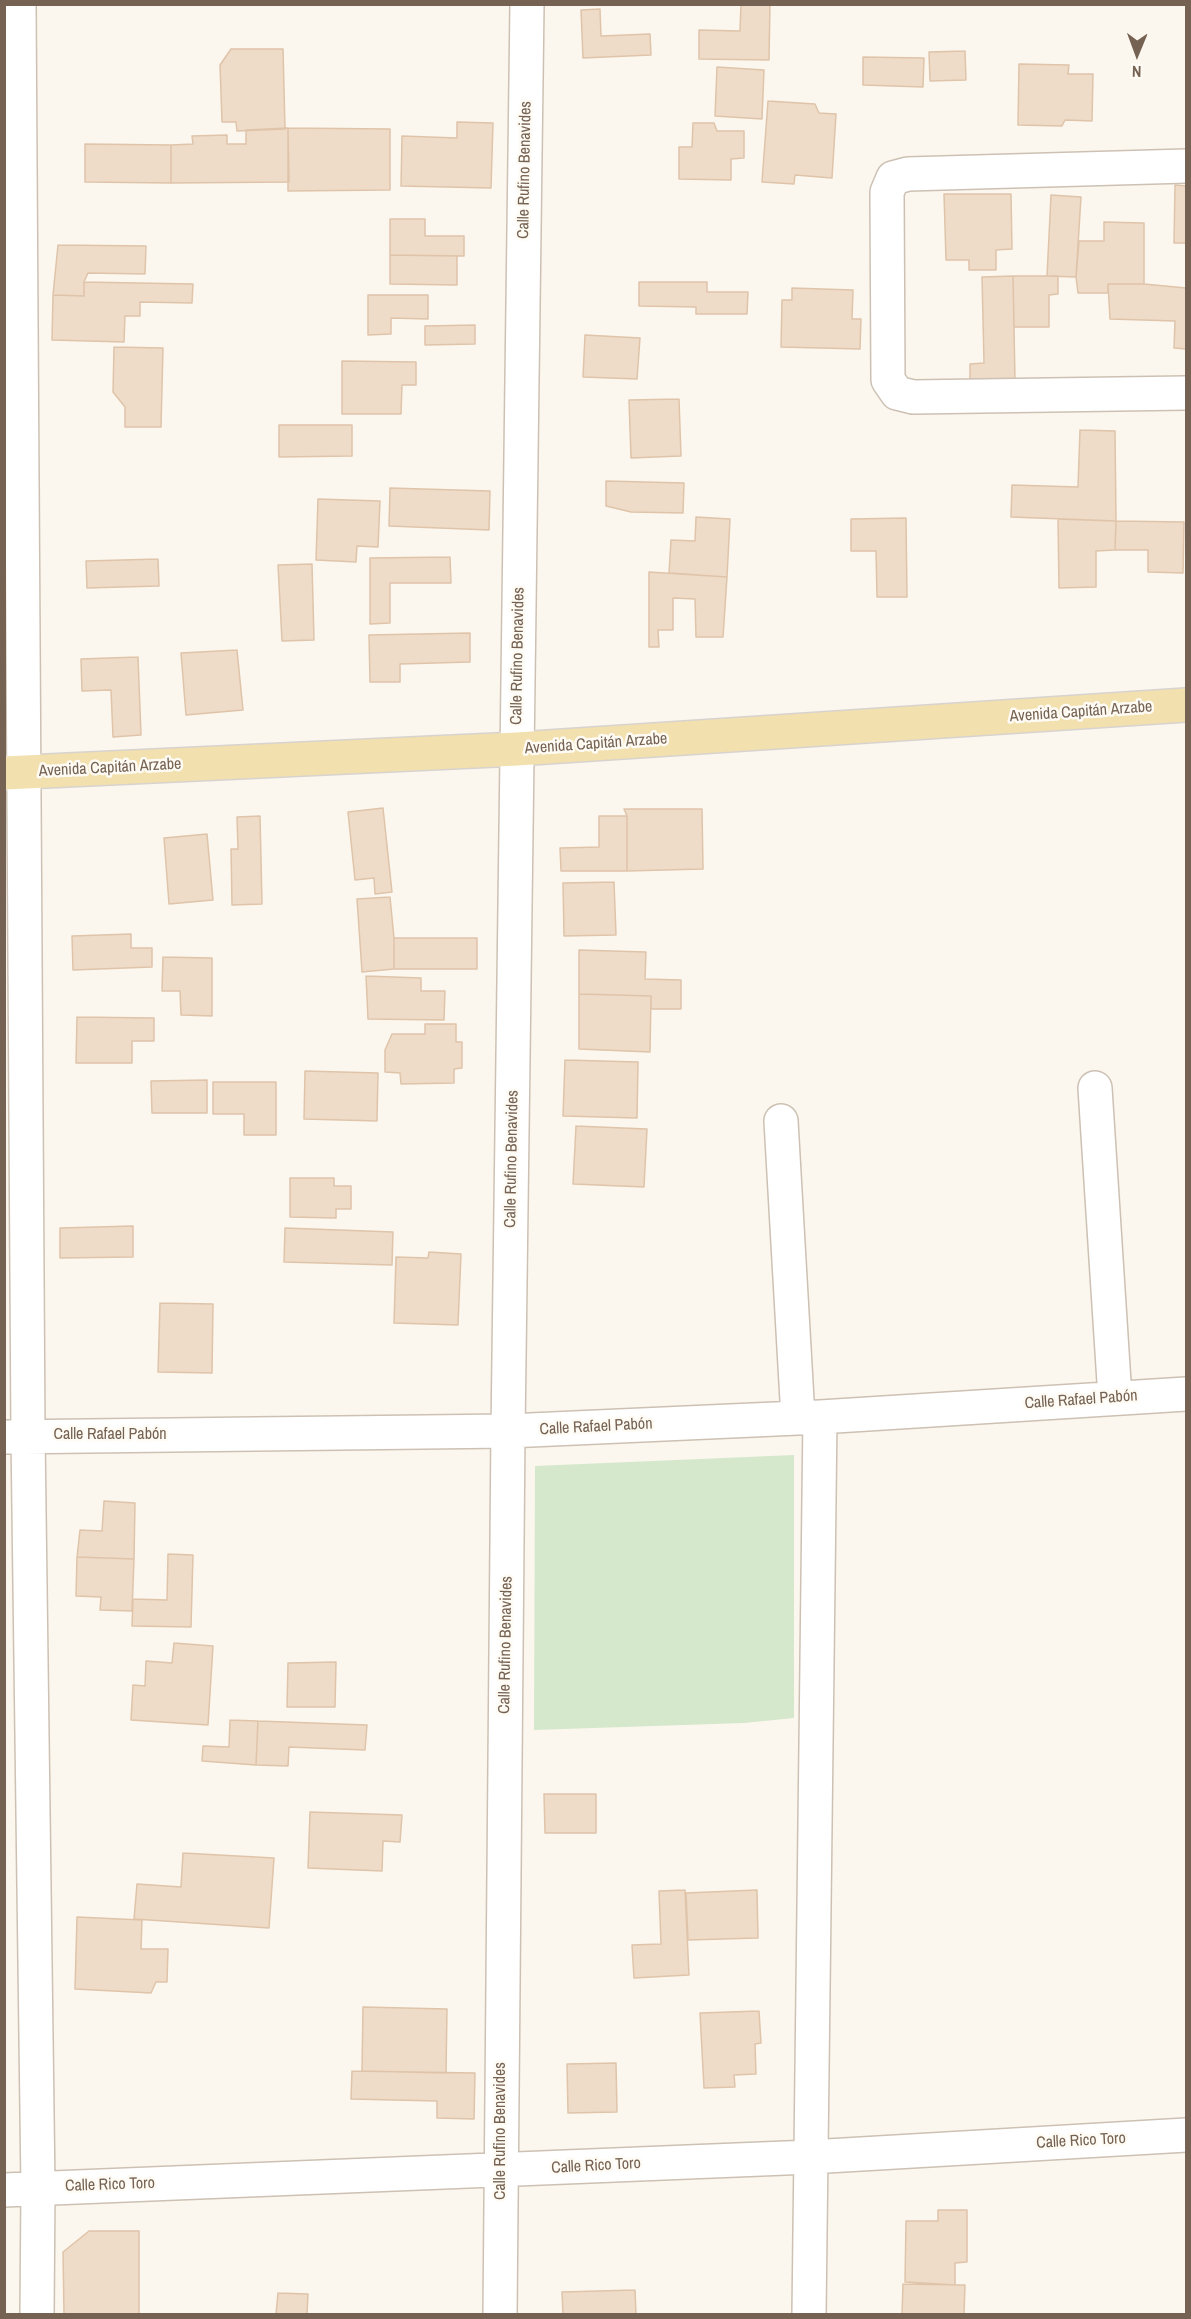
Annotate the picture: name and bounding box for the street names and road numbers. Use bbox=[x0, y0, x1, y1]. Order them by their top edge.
street label: Calle Rufino Benavides bbox=[514, 101, 536, 239]
street label: Calle Rufino Benavides bbox=[507, 587, 529, 725]
street label: Avenida Capitán Arzabe bbox=[1009, 697, 1153, 727]
street label: Avenida Capitán Arzabe bbox=[524, 729, 668, 759]
street label: Avenida Capitán Arzabe bbox=[38, 755, 182, 781]
street label: Calle Rufino Benavides bbox=[501, 1090, 523, 1228]
street label: Calle Rafael Pabón bbox=[1024, 1386, 1138, 1414]
street label: Calle Rafael Pabón bbox=[539, 1414, 653, 1440]
street label: Calle Rafael Pabón bbox=[53, 1425, 167, 1445]
street label: Calle Rufino Benavides bbox=[495, 1576, 517, 1714]
street label: Calle Rufino Benavides bbox=[491, 2062, 511, 2200]
street label: Calle Rico Toro bbox=[1036, 2129, 1126, 2153]
street label: Calle Rico Toro bbox=[551, 2154, 641, 2178]
street label: Calle Rico Toro bbox=[65, 2174, 155, 2196]

